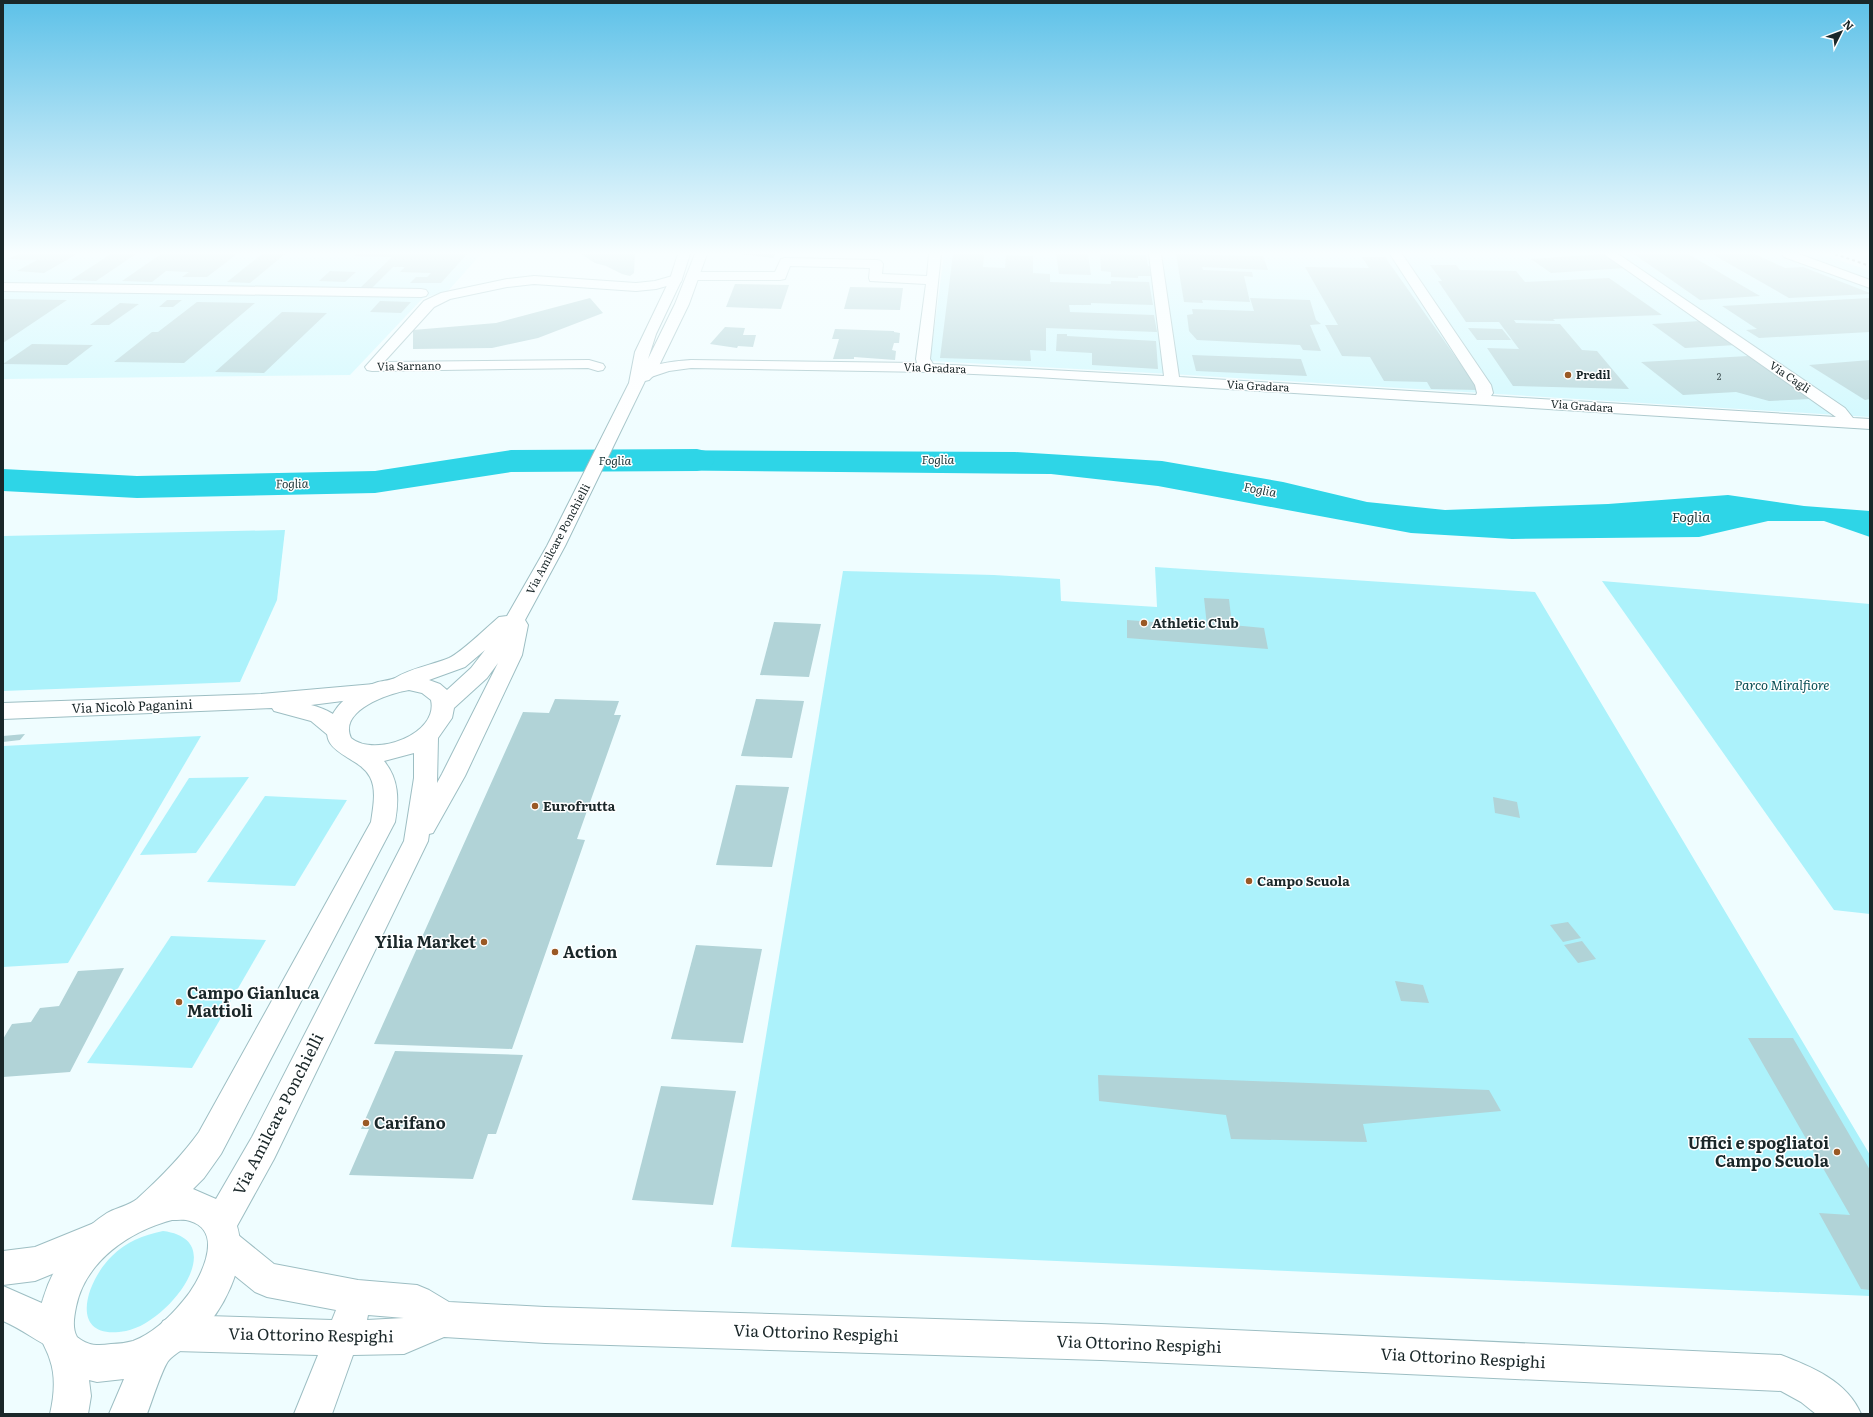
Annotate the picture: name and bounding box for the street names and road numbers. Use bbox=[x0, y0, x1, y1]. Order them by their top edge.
street label: Via Sarnano bbox=[377, 356, 441, 374]
street label: Via Cagli bbox=[1767, 356, 1815, 396]
street label: Via Gradara bbox=[903, 358, 967, 376]
street label: Via Gradara bbox=[1226, 375, 1290, 395]
street label: Via Gradara bbox=[1550, 395, 1614, 415]
street label: Via Amilcare Ponchielli bbox=[521, 480, 593, 597]
street label: Via Nicolò Paganini bbox=[71, 694, 194, 717]
street label: Via Amilcare Ponchielli bbox=[226, 1028, 328, 1199]
street label: Via Ottorino Respighi bbox=[733, 1317, 899, 1347]
street label: Via Ottorino Respighi bbox=[228, 1321, 394, 1347]
street label: Via Ottorino Respighi bbox=[1056, 1328, 1222, 1358]
street label: Via Ottorino Respighi bbox=[1380, 1341, 1546, 1373]

